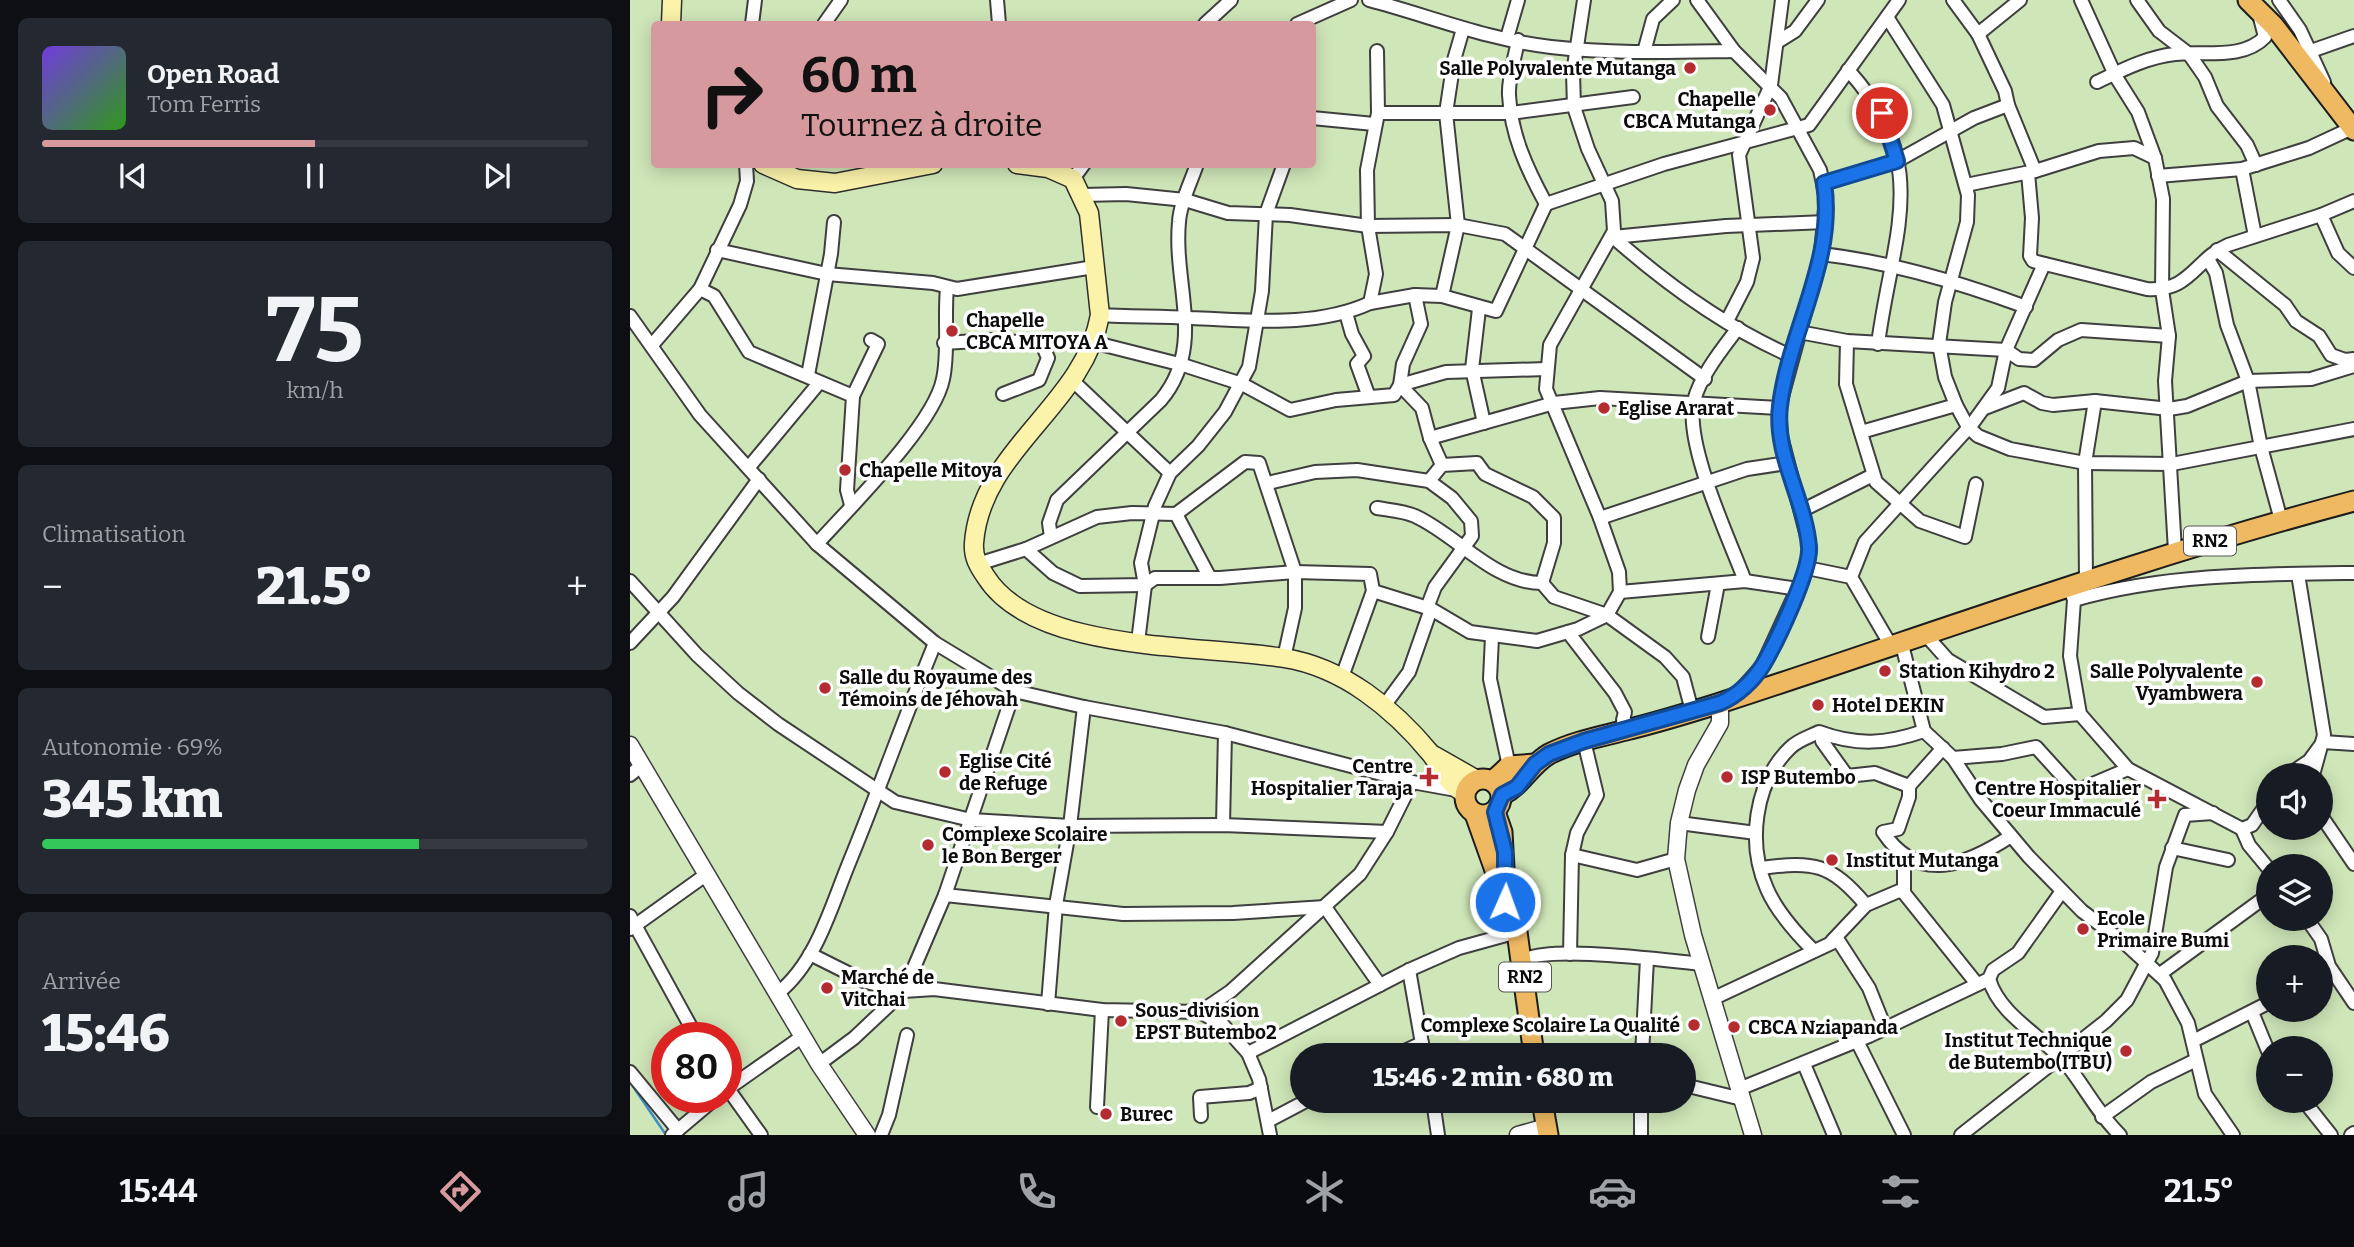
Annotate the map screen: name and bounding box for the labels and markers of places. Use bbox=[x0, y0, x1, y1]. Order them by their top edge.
place label: Salle Polyvalente Mutanga bbox=[1439, 57, 1676, 80]
marker: Salle Polyvalente Mutanga bbox=[1682, 60, 1698, 76]
pin bbox=[1852, 83, 1912, 143]
place label: Chapelle CBCA Mutanga bbox=[1623, 88, 1756, 133]
marker: Chapelle CBCA Mutanga bbox=[1762, 102, 1778, 118]
place label: Chapelle CBCA MITOYA A bbox=[966, 309, 1108, 354]
marker: Chapelle CBCA MITOYA A bbox=[944, 323, 960, 339]
place label: Eglise Ararat bbox=[1618, 397, 1735, 420]
marker: Eglise Ararat bbox=[1596, 400, 1612, 416]
place label: Chapelle Mitoya bbox=[859, 459, 1003, 482]
marker: Chapelle Mitoya bbox=[837, 462, 853, 478]
place label: Station Kihydro 2 bbox=[1899, 660, 2055, 683]
place label: Salle Polyvalente Vyambwera bbox=[2090, 660, 2243, 705]
marker: Station Kihydro 2 bbox=[1877, 663, 1893, 679]
place label: Salle du Royaume des Témoins de Jéhovah bbox=[839, 666, 1032, 711]
marker: Salle Polyvalente Vyambwera bbox=[2249, 674, 2265, 690]
marker: Salle du Royaume des Témoins de Jéhovah bbox=[817, 680, 833, 696]
place label: Hotel DEKIN bbox=[1832, 694, 1945, 717]
marker: Hotel DEKIN bbox=[1810, 697, 1826, 713]
place label: Eglise Cité de Refuge bbox=[959, 750, 1052, 795]
place label: Centre Hospitalier Taraja bbox=[1251, 755, 1413, 800]
marker: Eglise Cité de Refuge bbox=[937, 764, 953, 780]
place label: ISP Butembo bbox=[1741, 766, 1856, 789]
marker: Centre Hospitalier Taraja bbox=[1419, 767, 1439, 787]
marker: ISP Butembo bbox=[1719, 769, 1735, 785]
place label: Centre Hospitalier Coeur Immaculé bbox=[1975, 777, 2141, 822]
marker: Centre Hospitalier Coeur Immaculé bbox=[2147, 789, 2167, 809]
place label: Complexe Scolaire le Bon Berger bbox=[942, 823, 1107, 868]
marker: Complexe Scolaire le Bon Berger bbox=[920, 837, 936, 853]
place label: Institut Mutanga bbox=[1846, 849, 1999, 872]
marker: Institut Mutanga bbox=[1824, 852, 1840, 868]
place label: Ecole Primaire Bumi bbox=[2097, 907, 2229, 952]
marker: Ecole Primaire Bumi bbox=[2075, 921, 2091, 937]
place label: Marché de Vitchai bbox=[841, 966, 934, 1011]
marker: Marché de Vitchai bbox=[819, 980, 835, 996]
place label: Sous-division EPST Butembo2 bbox=[1135, 999, 1277, 1044]
marker: Sous-division EPST Butembo2 bbox=[1113, 1013, 1129, 1029]
place label: Complexe Scolaire La Qualité bbox=[1420, 1014, 1680, 1037]
place label: CBCA Nziapanda bbox=[1748, 1016, 1898, 1039]
marker: Complexe Scolaire La Qualité bbox=[1686, 1017, 1702, 1033]
marker: CBCA Nziapanda bbox=[1726, 1019, 1742, 1035]
place label: Institut Technique de Butembo(ITBU) bbox=[1945, 1029, 2112, 1074]
marker: Institut Technique de Butembo(ITBU) bbox=[2118, 1043, 2134, 1059]
place label: Burec bbox=[1120, 1103, 1173, 1126]
marker: Burec bbox=[1098, 1106, 1114, 1122]

